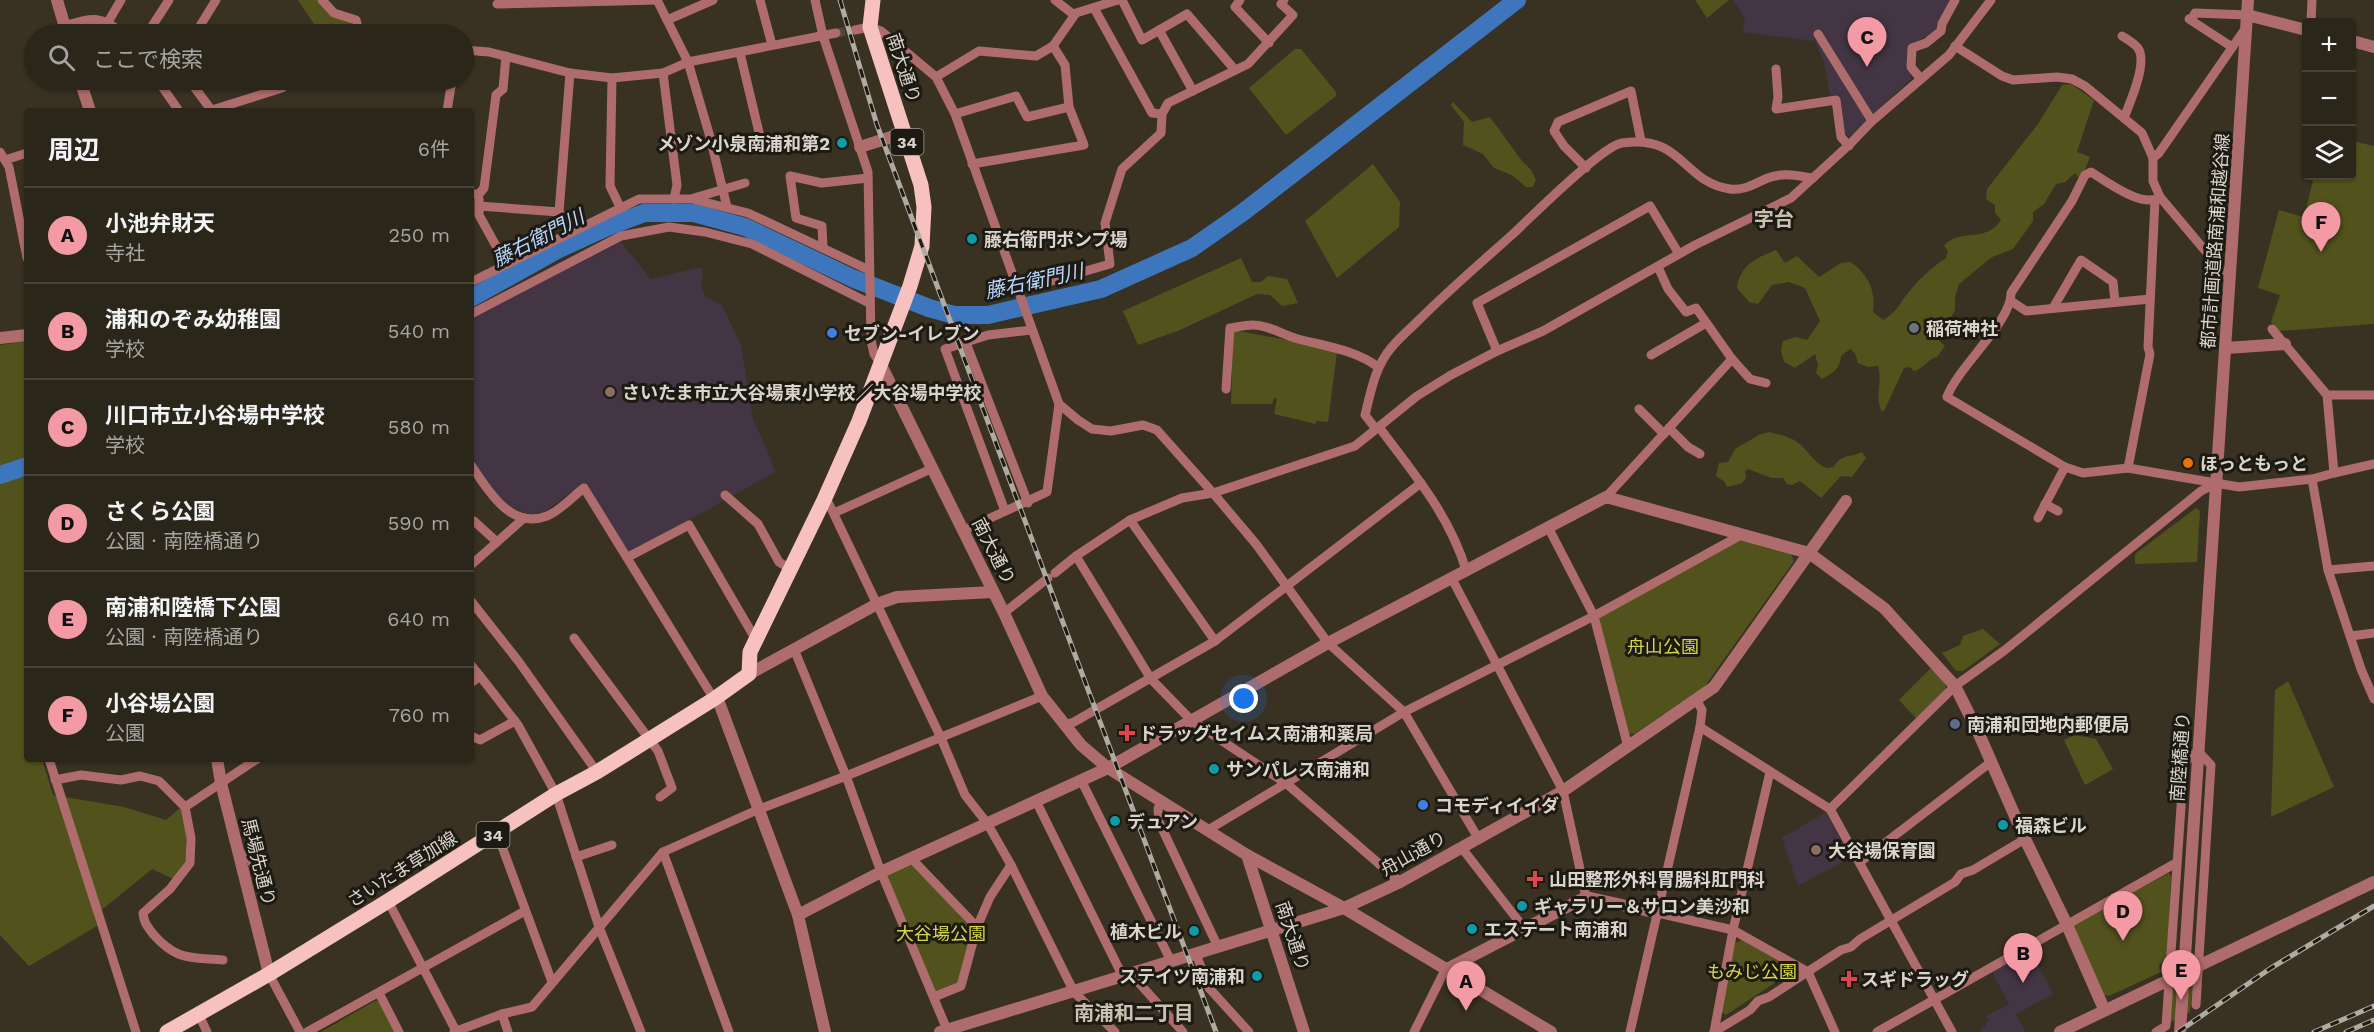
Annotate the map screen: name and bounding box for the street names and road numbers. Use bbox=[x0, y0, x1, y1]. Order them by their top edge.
street label: 南大通り bbox=[883, 31, 925, 105]
road number: 34 bbox=[890, 129, 924, 155]
street label: 都市計画道路南浦和越谷線 bbox=[2197, 133, 2233, 349]
street label: 南大通り bbox=[968, 514, 1020, 588]
street label: 南陸橋通り bbox=[2166, 711, 2194, 803]
street label: 馬場先通り bbox=[238, 816, 280, 908]
road number: 34 bbox=[476, 822, 510, 848]
street label: 舟山通り bbox=[1376, 826, 1450, 880]
street label: さいたま草加線 bbox=[343, 827, 461, 911]
street label: 南大通り bbox=[1272, 899, 1314, 973]

